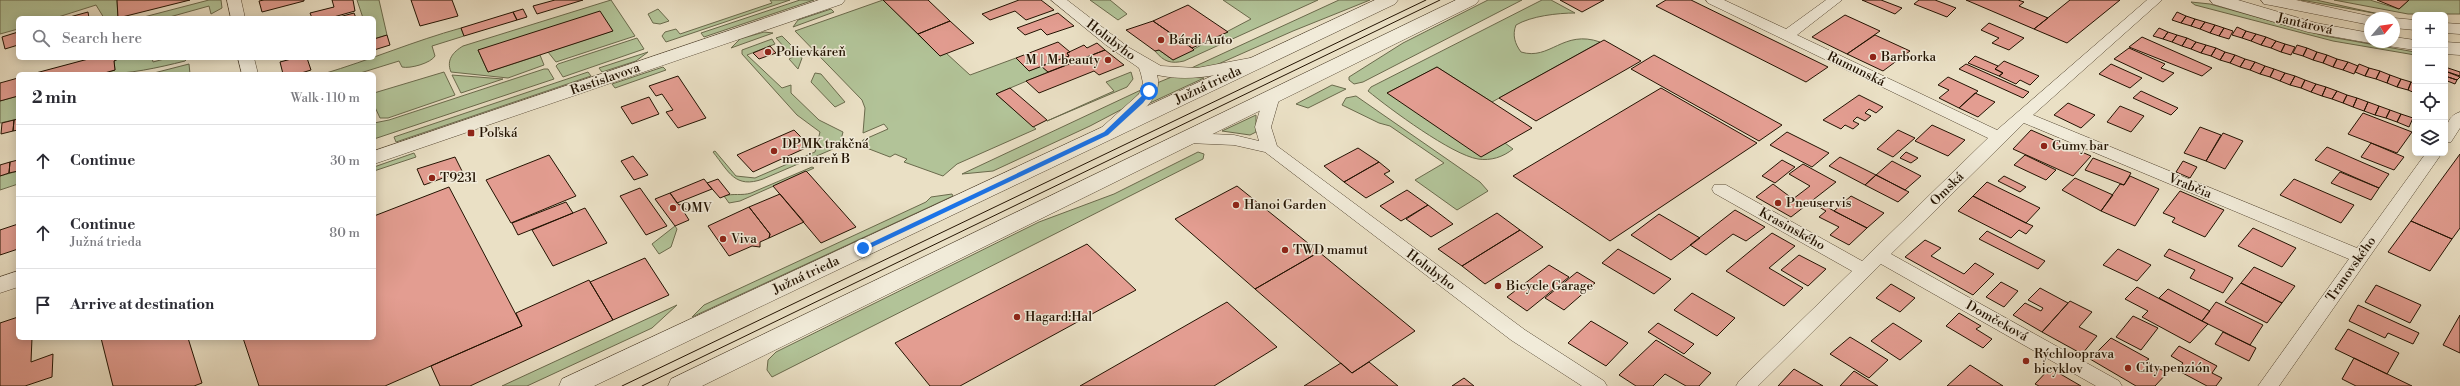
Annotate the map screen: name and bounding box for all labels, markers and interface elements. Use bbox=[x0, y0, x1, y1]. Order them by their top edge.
street label: Jantárová bbox=[2275, 10, 2335, 38]
north arrow bbox=[2364, 12, 2400, 48]
map controls bbox=[2412, 12, 2448, 156]
button: + bbox=[2412, 12, 2448, 48]
search box bbox=[16, 16, 376, 60]
street label: Holubyho bbox=[1083, 16, 1139, 64]
icon: search bbox=[30, 27, 52, 49]
text: Search here bbox=[62, 29, 142, 48]
place label: Bárdi Auto bbox=[1168, 32, 1233, 48]
marker: Bárdi Auto bbox=[1156, 35, 1166, 45]
place label: Polievkáreň bbox=[776, 44, 846, 60]
marker: Polievkáreň bbox=[763, 47, 773, 57]
street label: Rumunská bbox=[1824, 48, 1888, 90]
button: − bbox=[2412, 48, 2448, 84]
place label: Barborka bbox=[1880, 49, 1937, 65]
place label: M | M beauty bbox=[1025, 52, 1101, 68]
marker: Barborka bbox=[1868, 52, 1878, 62]
marker: M | M beauty bbox=[1103, 55, 1113, 65]
street label: Rastislavova bbox=[568, 59, 642, 98]
street label: Južná trieda bbox=[1171, 62, 1244, 108]
route start bbox=[1140, 82, 1158, 100]
button: locate bbox=[2412, 84, 2448, 120]
text: 2 min bbox=[32, 87, 77, 109]
text: Walk · 110 m bbox=[290, 90, 360, 106]
button: layers bbox=[2412, 120, 2448, 156]
place label: Poľská bbox=[479, 125, 518, 141]
marker: Poľská bbox=[466, 128, 476, 138]
place label: DPMK trakčná meniareň B bbox=[782, 136, 869, 167]
place label: Gumy bar bbox=[2052, 138, 2109, 154]
marker: Gumy bar bbox=[2039, 141, 2049, 151]
marker: DPMK trakčná meniareň B bbox=[769, 146, 779, 156]
icon: ahead bbox=[32, 150, 54, 172]
text: Continue bbox=[70, 151, 135, 170]
text: 30 m bbox=[330, 153, 360, 169]
street label: Omská bbox=[1927, 169, 1967, 209]
place label: T9231 bbox=[440, 170, 477, 186]
street label: Vrabčia bbox=[2165, 170, 2214, 202]
marker: T9231 bbox=[427, 173, 437, 183]
place label: Pneuservis bbox=[1786, 195, 1852, 211]
place label: Hanoi Garden bbox=[1244, 197, 1327, 213]
marker: Pneuservis bbox=[1773, 198, 1783, 208]
place label: OMV bbox=[681, 200, 713, 216]
marker: Hanoi Garden bbox=[1231, 200, 1241, 210]
marker: OMV bbox=[668, 203, 678, 213]
street label: Krasinského bbox=[1756, 204, 1828, 254]
text: Continue bbox=[70, 215, 135, 234]
icon: ahead bbox=[32, 222, 54, 244]
text: 80 m bbox=[329, 225, 360, 241]
place label: Viva bbox=[730, 231, 757, 247]
street label: Tranovského bbox=[2323, 233, 2379, 305]
text: Južná trieda bbox=[70, 234, 142, 250]
marker: Viva bbox=[718, 234, 728, 244]
route end bbox=[854, 239, 872, 257]
place label: TWD mamut bbox=[1293, 242, 1368, 258]
marker: TWD mamut bbox=[1280, 245, 1290, 255]
street label: Holubyho bbox=[1403, 246, 1459, 294]
street label: Južná trieda bbox=[769, 252, 842, 298]
place label: Bicycle Garage bbox=[1505, 278, 1593, 294]
marker: Bicycle Garage bbox=[1493, 281, 1503, 291]
icon: arrive bbox=[32, 294, 54, 316]
text: Arrive at destination bbox=[70, 295, 214, 314]
street label: Domčeková bbox=[1963, 297, 2031, 345]
place label: Hagard:Hal bbox=[1025, 309, 1092, 325]
marker: Hagard:Hal bbox=[1012, 312, 1022, 322]
place label: Rýchlooprava bicyklov bbox=[2034, 346, 2114, 377]
marker: Rýchlooprava bicyklov bbox=[2021, 356, 2031, 366]
place label: City penzión bbox=[2136, 360, 2210, 376]
marker: City penzión bbox=[2123, 363, 2133, 373]

